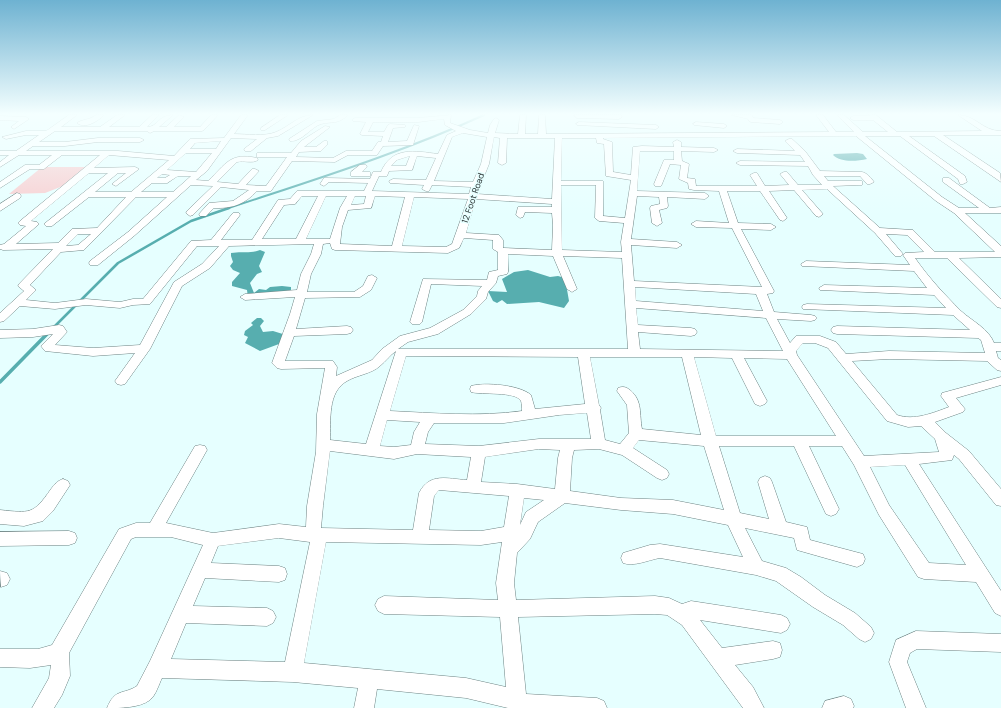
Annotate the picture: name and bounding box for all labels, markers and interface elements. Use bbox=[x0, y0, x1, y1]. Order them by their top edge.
street label: 12 Foot Road bbox=[459, 171, 487, 225]

